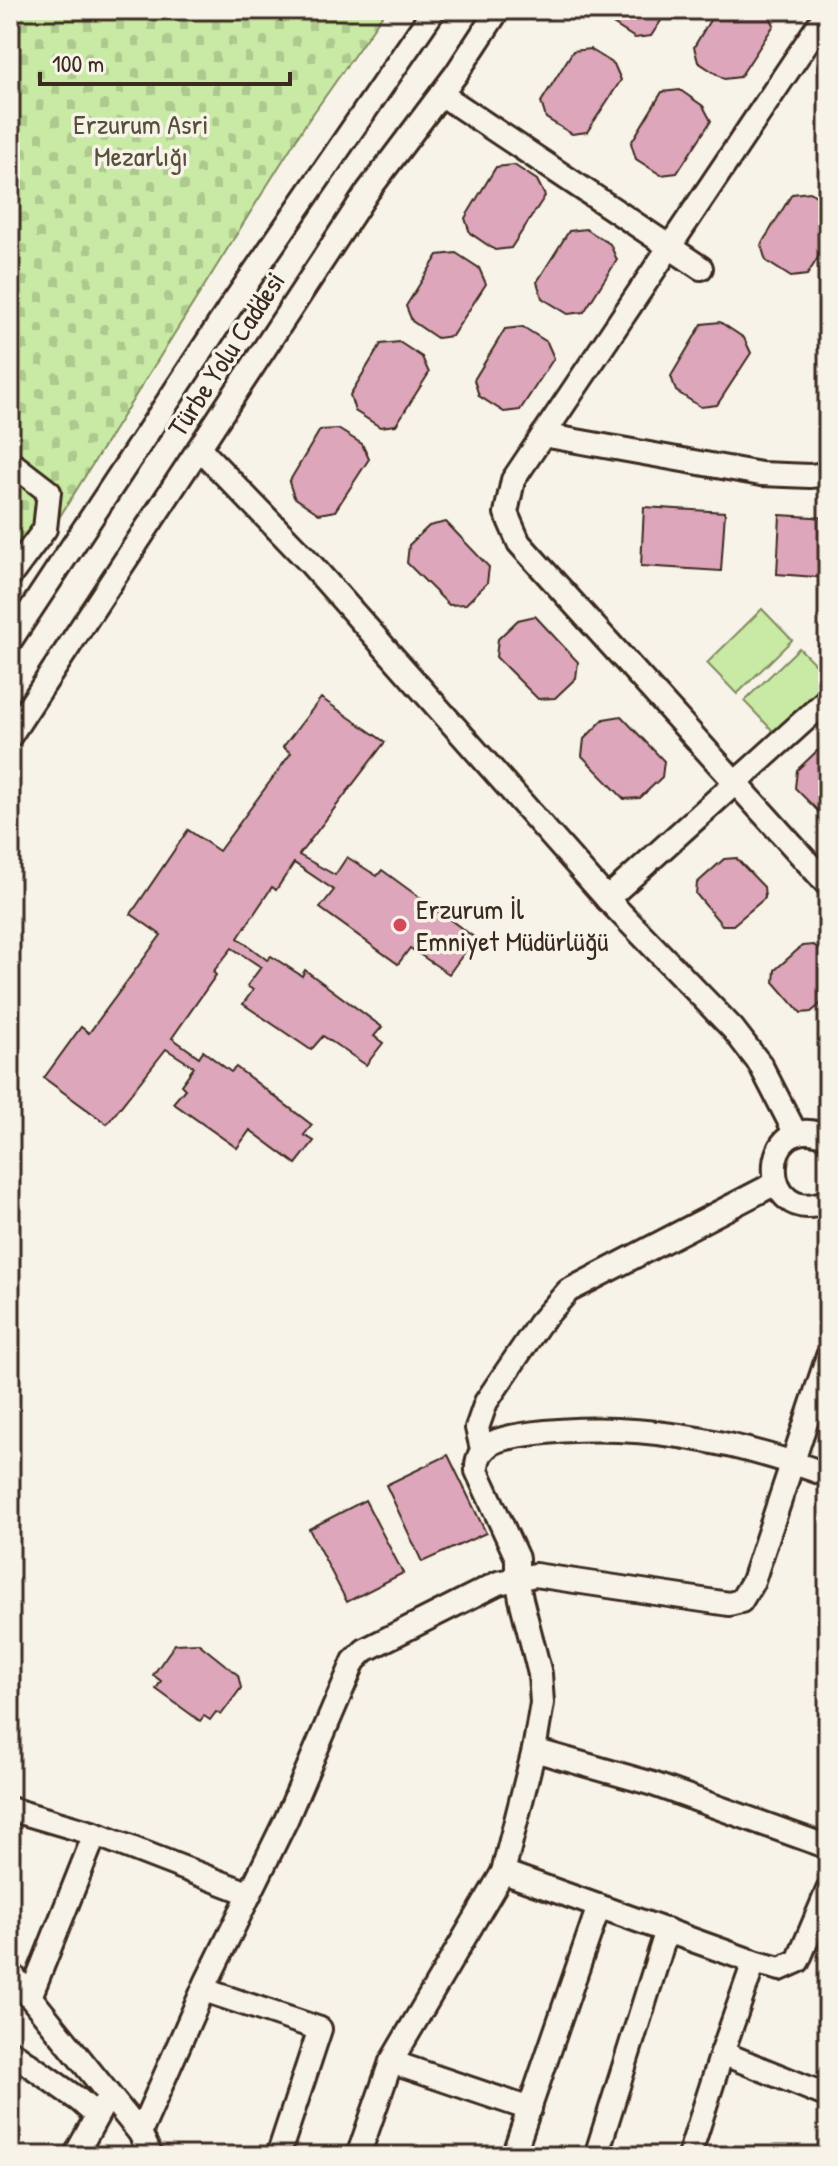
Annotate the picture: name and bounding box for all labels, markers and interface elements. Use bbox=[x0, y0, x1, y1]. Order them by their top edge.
scale bar bbox=[40, 36, 290, 86]
text: 100 m bbox=[52, 47, 104, 79]
park label: Erzurum Asri Mezarlığı bbox=[73, 105, 209, 175]
street label: Türbe Yolu Caddesi bbox=[159, 264, 293, 444]
place label: Erzurum İl Emniyet Müdürlüğü bbox=[416, 890, 608, 960]
marker: Erzurum İl Emniyet Müdürlüğü bbox=[391, 916, 409, 934]

